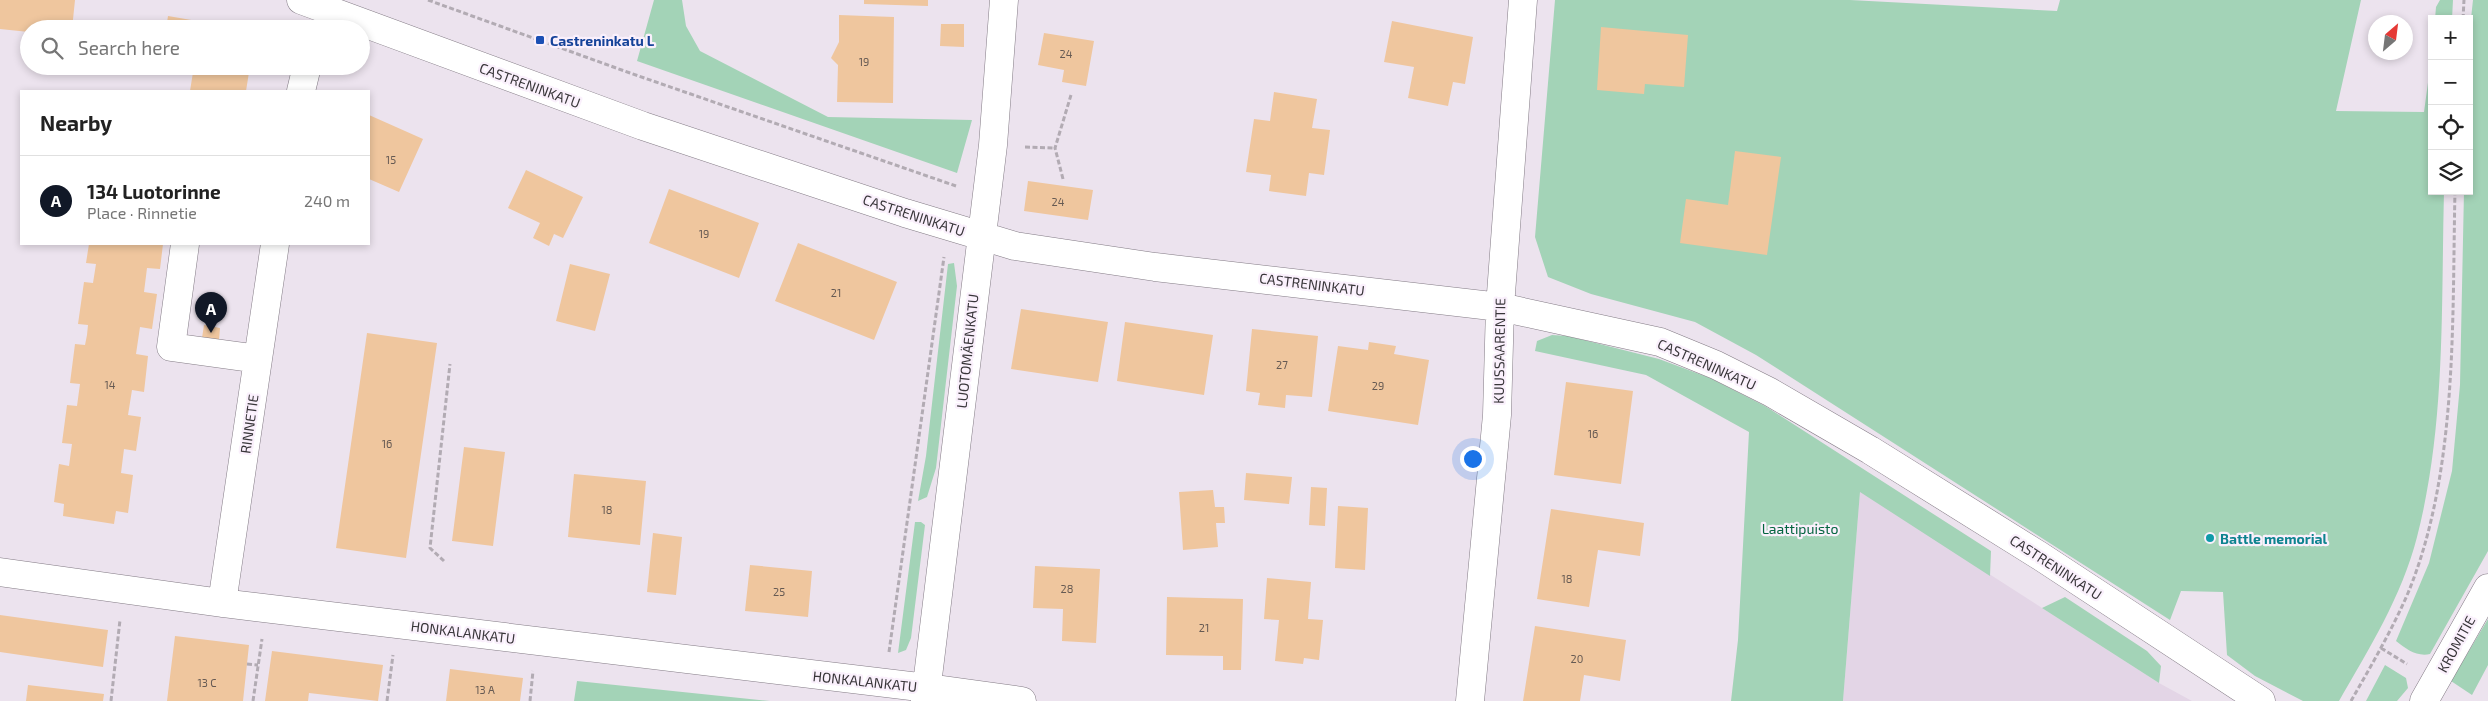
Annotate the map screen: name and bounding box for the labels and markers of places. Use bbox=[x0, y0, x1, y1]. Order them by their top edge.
place label: Castreninkatu L bbox=[550, 32, 655, 49]
marker: Castreninkatu L bbox=[534, 34, 546, 46]
pin: A bbox=[195, 292, 227, 333]
place label: Battle memorial bbox=[2220, 530, 2328, 547]
marker: Battle memorial bbox=[2204, 532, 2216, 544]

